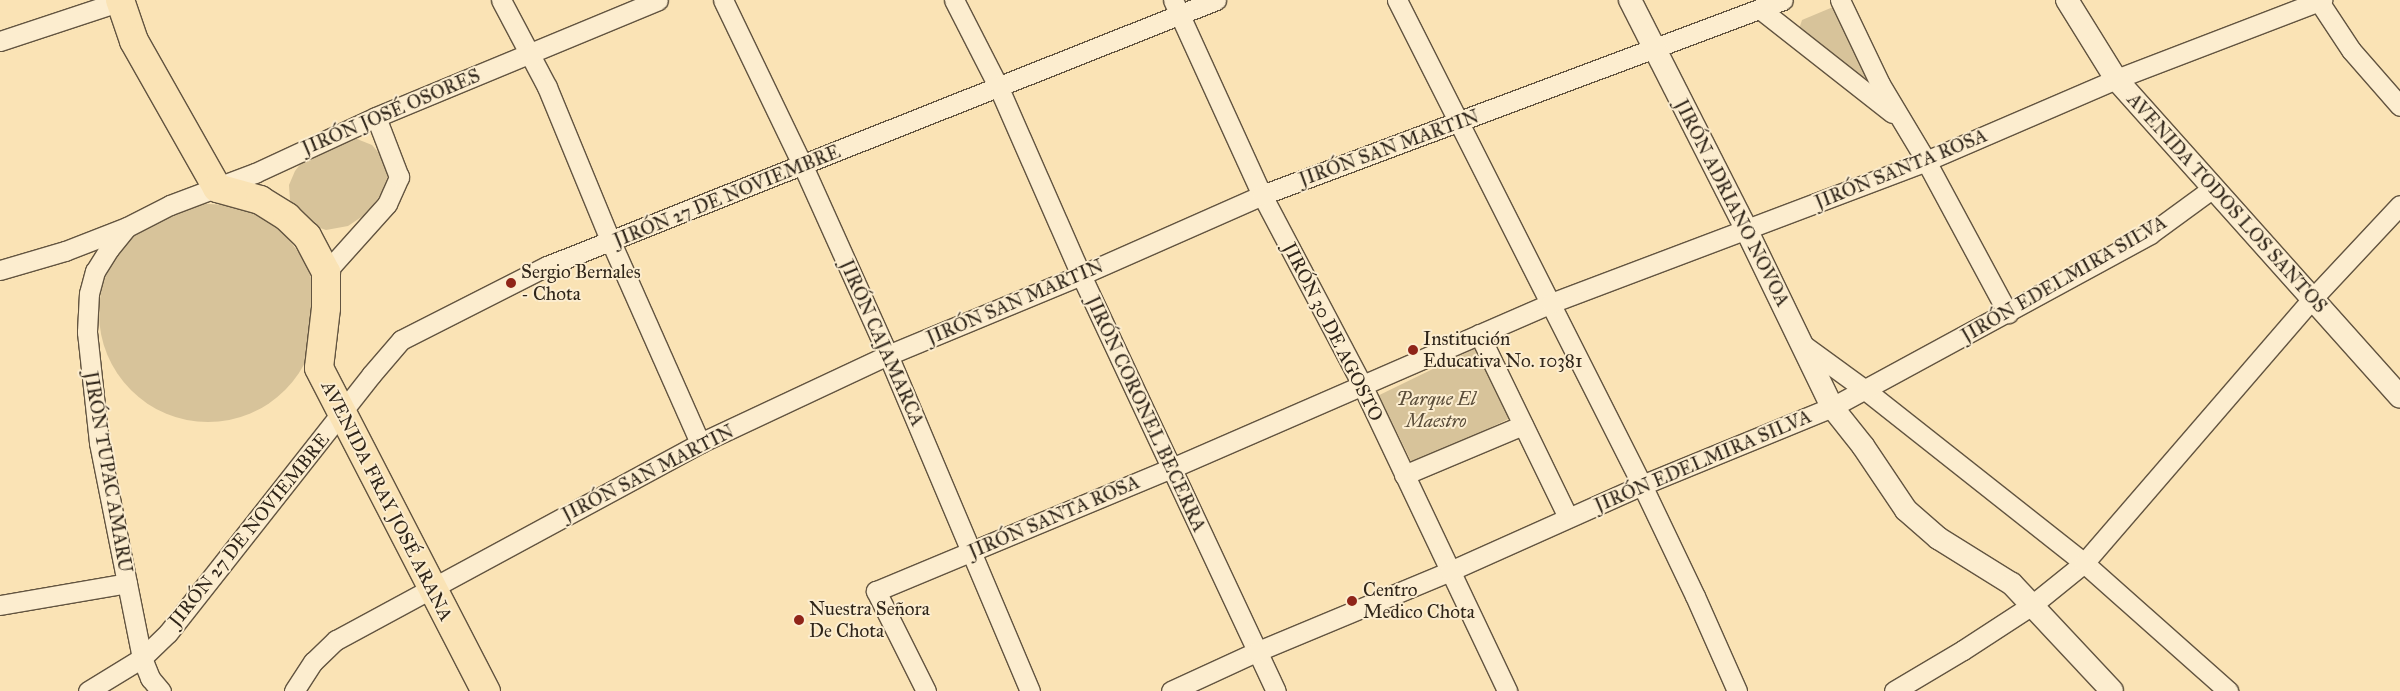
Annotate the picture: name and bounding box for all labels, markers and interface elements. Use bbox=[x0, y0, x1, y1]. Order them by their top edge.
street label: JIRÓN JOSÉ OSORES bbox=[298, 64, 484, 160]
street label: AVENIDA TODOS LOS SANTOS bbox=[2122, 89, 2332, 317]
street label: JIRÓN ADRIANO NOVOA bbox=[1670, 96, 1794, 310]
street label: JIRÓN SAN MARTIN bbox=[1296, 105, 1482, 191]
street label: JIRÓN SANTA ROSA bbox=[1812, 124, 1990, 214]
street label: JIRÓN 27 DE NOVIEMBRE bbox=[610, 140, 844, 252]
street label: JIRÓN EDELMIRA SILVA bbox=[1957, 211, 2171, 347]
street label: JIRÓN 30 DE AGOSTO bbox=[1278, 239, 1388, 425]
street label: JIRÓN SAN MARTIN bbox=[923, 254, 1107, 350]
street label: JIRÓN CAJAMARCA bbox=[835, 256, 929, 430]
place label: Sergio Bernales - Chota bbox=[521, 261, 641, 305]
marker: Sergio Bernales - Chota bbox=[505, 277, 517, 289]
street label: JIRÓN CORONEL BECERRA bbox=[1081, 292, 1211, 536]
place label: Institución Educativa No. 10381 bbox=[1423, 328, 1582, 372]
marker: Institución Educativa No. 10381 bbox=[1407, 344, 1419, 356]
street label: JIRÓN TUPAC AMARU bbox=[79, 370, 137, 574]
street label: AVENIDA FRAY JOSÉ ARANA bbox=[316, 377, 458, 625]
park label: Parque El Maestro bbox=[1396, 388, 1476, 432]
street label: JIRÓN EDELMIRA SILVA bbox=[1591, 405, 1815, 517]
street label: JIRÓN SAN MARTIN bbox=[558, 420, 738, 526]
street label: JIRÓN 27 DE NOVIEMBRE bbox=[164, 429, 334, 631]
street label: JIRÓN SANTA ROSA bbox=[965, 471, 1143, 563]
place label: Centro Medico Chota bbox=[1363, 579, 1475, 623]
marker: Centro Medico Chota bbox=[1345, 594, 1359, 608]
place label: Nuestra Señora De Chota bbox=[809, 598, 930, 642]
marker: Nuestra Señora De Chota bbox=[793, 614, 805, 626]

